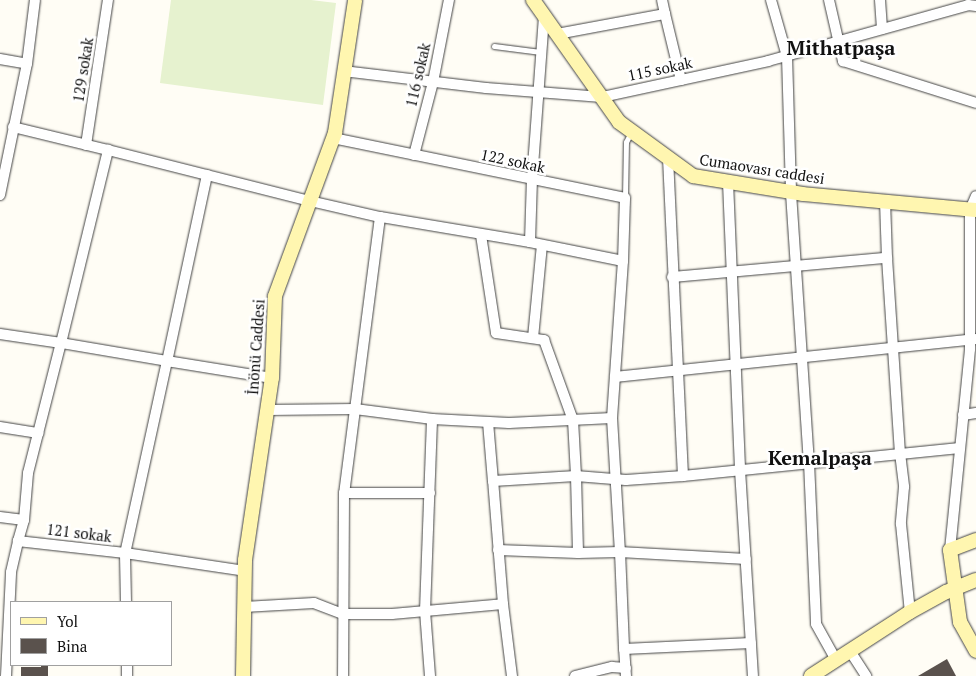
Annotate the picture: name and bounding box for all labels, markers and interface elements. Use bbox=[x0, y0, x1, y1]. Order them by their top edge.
district label: Mithatpaşa bbox=[787, 35, 895, 59]
street label: 129 sokak bbox=[69, 36, 97, 104]
street label: 116 sokak bbox=[402, 41, 434, 109]
street label: 115 sokak bbox=[626, 53, 694, 85]
street label: 122 sokak bbox=[479, 145, 547, 177]
street label: Cumaovası caddesi bbox=[698, 150, 826, 188]
street label: İnönü Caddesi bbox=[244, 298, 268, 396]
district label: Kemalpaşa bbox=[768, 445, 872, 469]
street label: 121 sokak bbox=[45, 520, 113, 546]
legend bbox=[10, 601, 172, 666]
text: Yol bbox=[57, 611, 78, 631]
text: Bina bbox=[57, 636, 87, 656]

